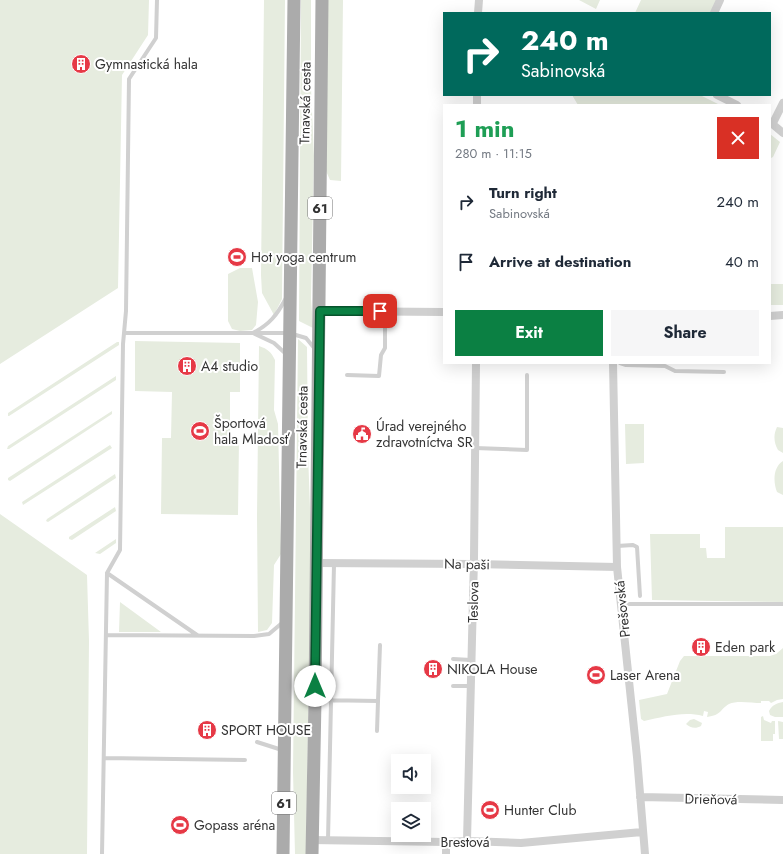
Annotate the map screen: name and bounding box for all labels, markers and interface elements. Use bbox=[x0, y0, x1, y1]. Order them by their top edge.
text: 240 m bbox=[521, 20, 609, 61]
icon: right bbox=[455, 28, 507, 80]
building icon: Gymnastická hala bbox=[70, 53, 92, 75]
place label: Gymnastická hala bbox=[95, 54, 198, 74]
text: Sabinovská bbox=[521, 58, 605, 84]
street label: Trnavská cesta bbox=[294, 61, 316, 145]
text: 1 min bbox=[455, 111, 515, 146]
button: close bbox=[717, 117, 759, 159]
text: 280 m · 11:15 bbox=[455, 144, 532, 163]
text: Turn right bbox=[489, 182, 557, 204]
icon: right bbox=[455, 191, 477, 213]
text: 240 m bbox=[717, 191, 759, 213]
road number: 61 bbox=[308, 197, 332, 219]
text: Sabinovská bbox=[489, 204, 550, 223]
sports icon: Hot yoga centrum bbox=[226, 246, 248, 268]
place label: Hot yoga centrum bbox=[251, 247, 356, 267]
icon: arrive bbox=[455, 251, 477, 273]
text: Arrive at destination bbox=[489, 251, 631, 273]
text: 40 m bbox=[725, 251, 759, 273]
pin bbox=[363, 294, 397, 328]
icon: arrive bbox=[369, 300, 391, 322]
button: Exit bbox=[455, 310, 603, 356]
button: Share bbox=[611, 310, 759, 356]
building icon: A4 studio bbox=[176, 355, 198, 377]
place label: A4 studio bbox=[201, 356, 259, 376]
street label: Trnavská cesta bbox=[291, 385, 313, 469]
place label: Športová hala Mladosť bbox=[214, 413, 291, 449]
place label: Úrad verejného zdravotníctva SR bbox=[376, 416, 473, 452]
sports icon: Športová hala Mladosť bbox=[189, 420, 211, 442]
public building icon: Úrad verejného zdravotníctva SR bbox=[351, 423, 373, 445]
street label: Na paši bbox=[444, 554, 490, 574]
street label: Prešovská bbox=[609, 580, 635, 638]
street label: Teslova bbox=[463, 581, 483, 623]
building icon: Eden park bbox=[690, 636, 712, 658]
place label: Eden park bbox=[715, 637, 776, 657]
building icon: NIKOLA House bbox=[422, 658, 444, 680]
place label: NIKOLA House bbox=[447, 659, 538, 679]
sports icon: Laser Arena bbox=[585, 664, 607, 686]
position arrow bbox=[294, 665, 336, 707]
place label: Laser Arena bbox=[610, 665, 680, 685]
building icon: SPORT HOUSE bbox=[196, 719, 218, 741]
place label: SPORT HOUSE bbox=[221, 720, 311, 740]
map controls bbox=[391, 754, 431, 842]
button: sound bbox=[391, 754, 431, 794]
street label: Drieňová bbox=[684, 789, 738, 809]
road number: 61 bbox=[272, 792, 296, 814]
sports icon: Hunter Club bbox=[479, 799, 501, 821]
place label: Hunter Club bbox=[504, 800, 576, 820]
button: layers bbox=[391, 802, 431, 842]
sports icon: Gopass aréna bbox=[169, 814, 191, 836]
place label: Gopass aréna bbox=[194, 815, 275, 835]
street label: Brestová bbox=[441, 832, 490, 852]

